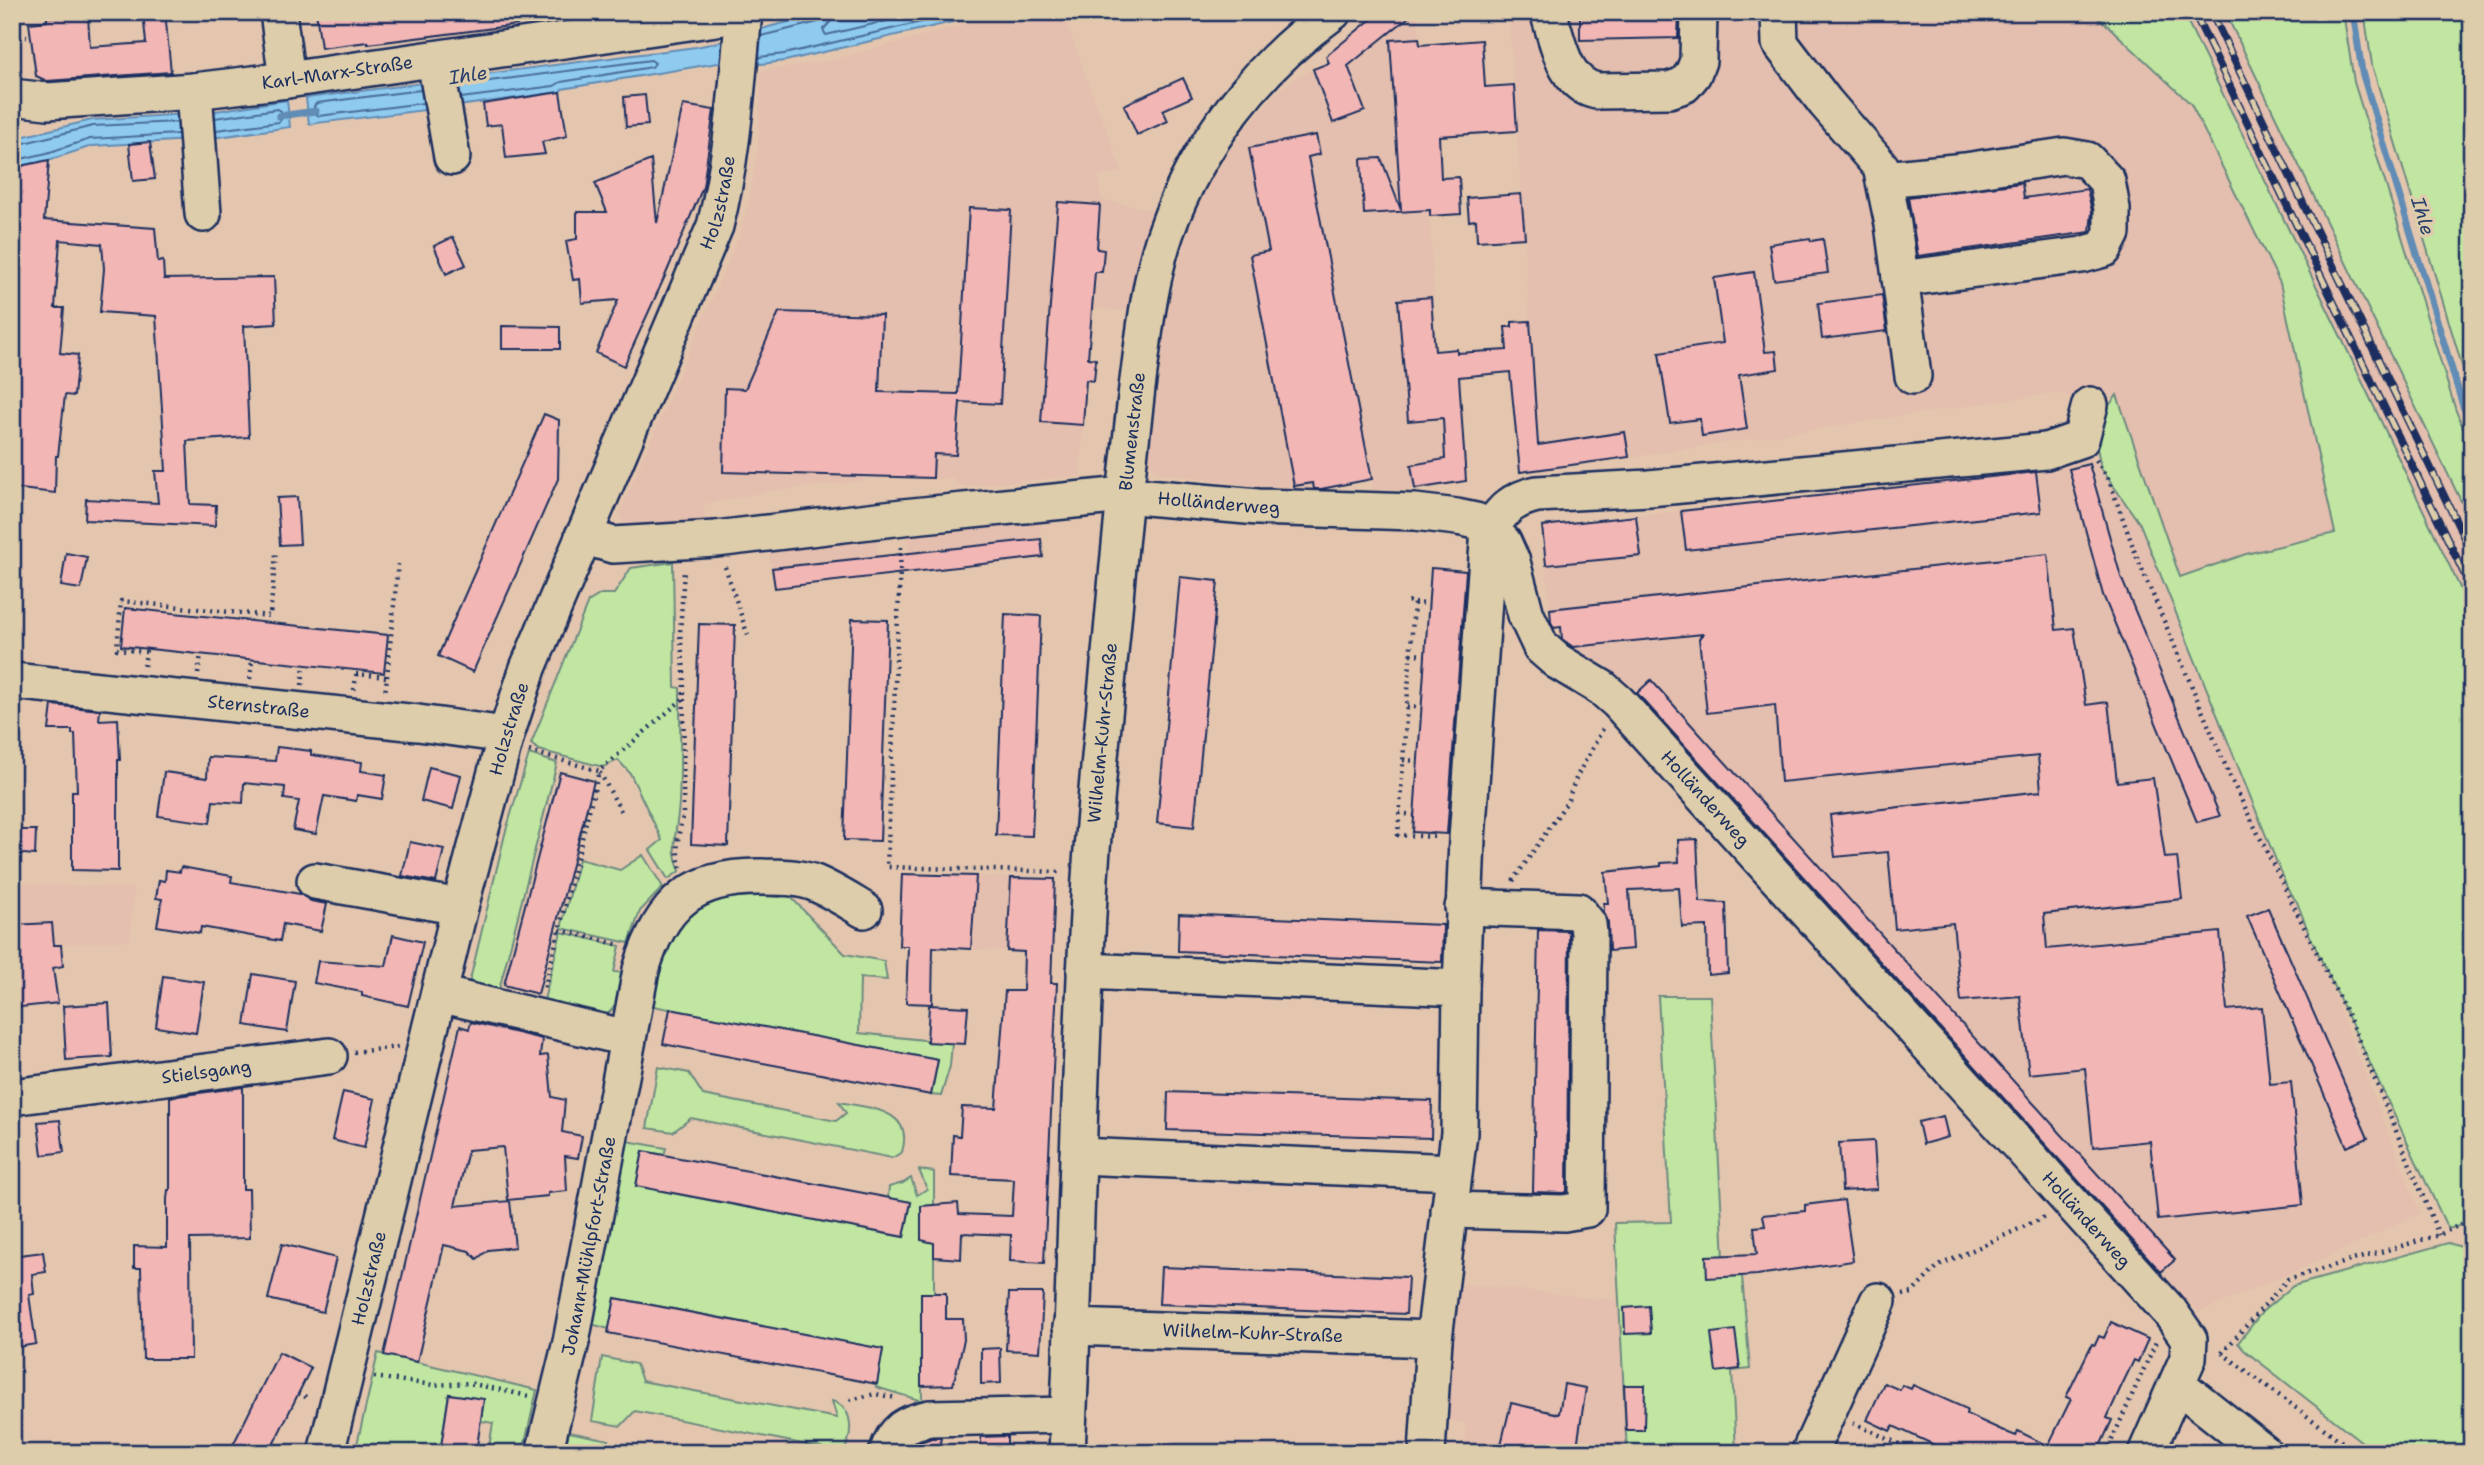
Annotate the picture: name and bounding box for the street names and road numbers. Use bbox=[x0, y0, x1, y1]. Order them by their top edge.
street label: Karl-Marx-Straße bbox=[260, 50, 414, 95]
street label: Holzstraße bbox=[694, 154, 741, 254]
street label: Blumenstraße bbox=[1114, 371, 1151, 492]
street label: Holländerweg bbox=[1157, 486, 1280, 520]
street label: Wilhelm-Kuhr-Straße bbox=[1082, 642, 1123, 824]
street label: Holzstraße bbox=[484, 679, 535, 778]
street label: Sternstraße bbox=[206, 689, 311, 724]
street label: Holländerweg bbox=[1655, 745, 1756, 852]
street label: Stielsgang bbox=[160, 1054, 253, 1090]
street label: Johann-Mühlpfort-Straße bbox=[556, 1134, 621, 1358]
street label: Holländerweg bbox=[2037, 1166, 2137, 1273]
street label: Holzstraße bbox=[346, 1228, 392, 1328]
street label: Wilhelm-Kuhr-Straße bbox=[1162, 1318, 1344, 1348]

